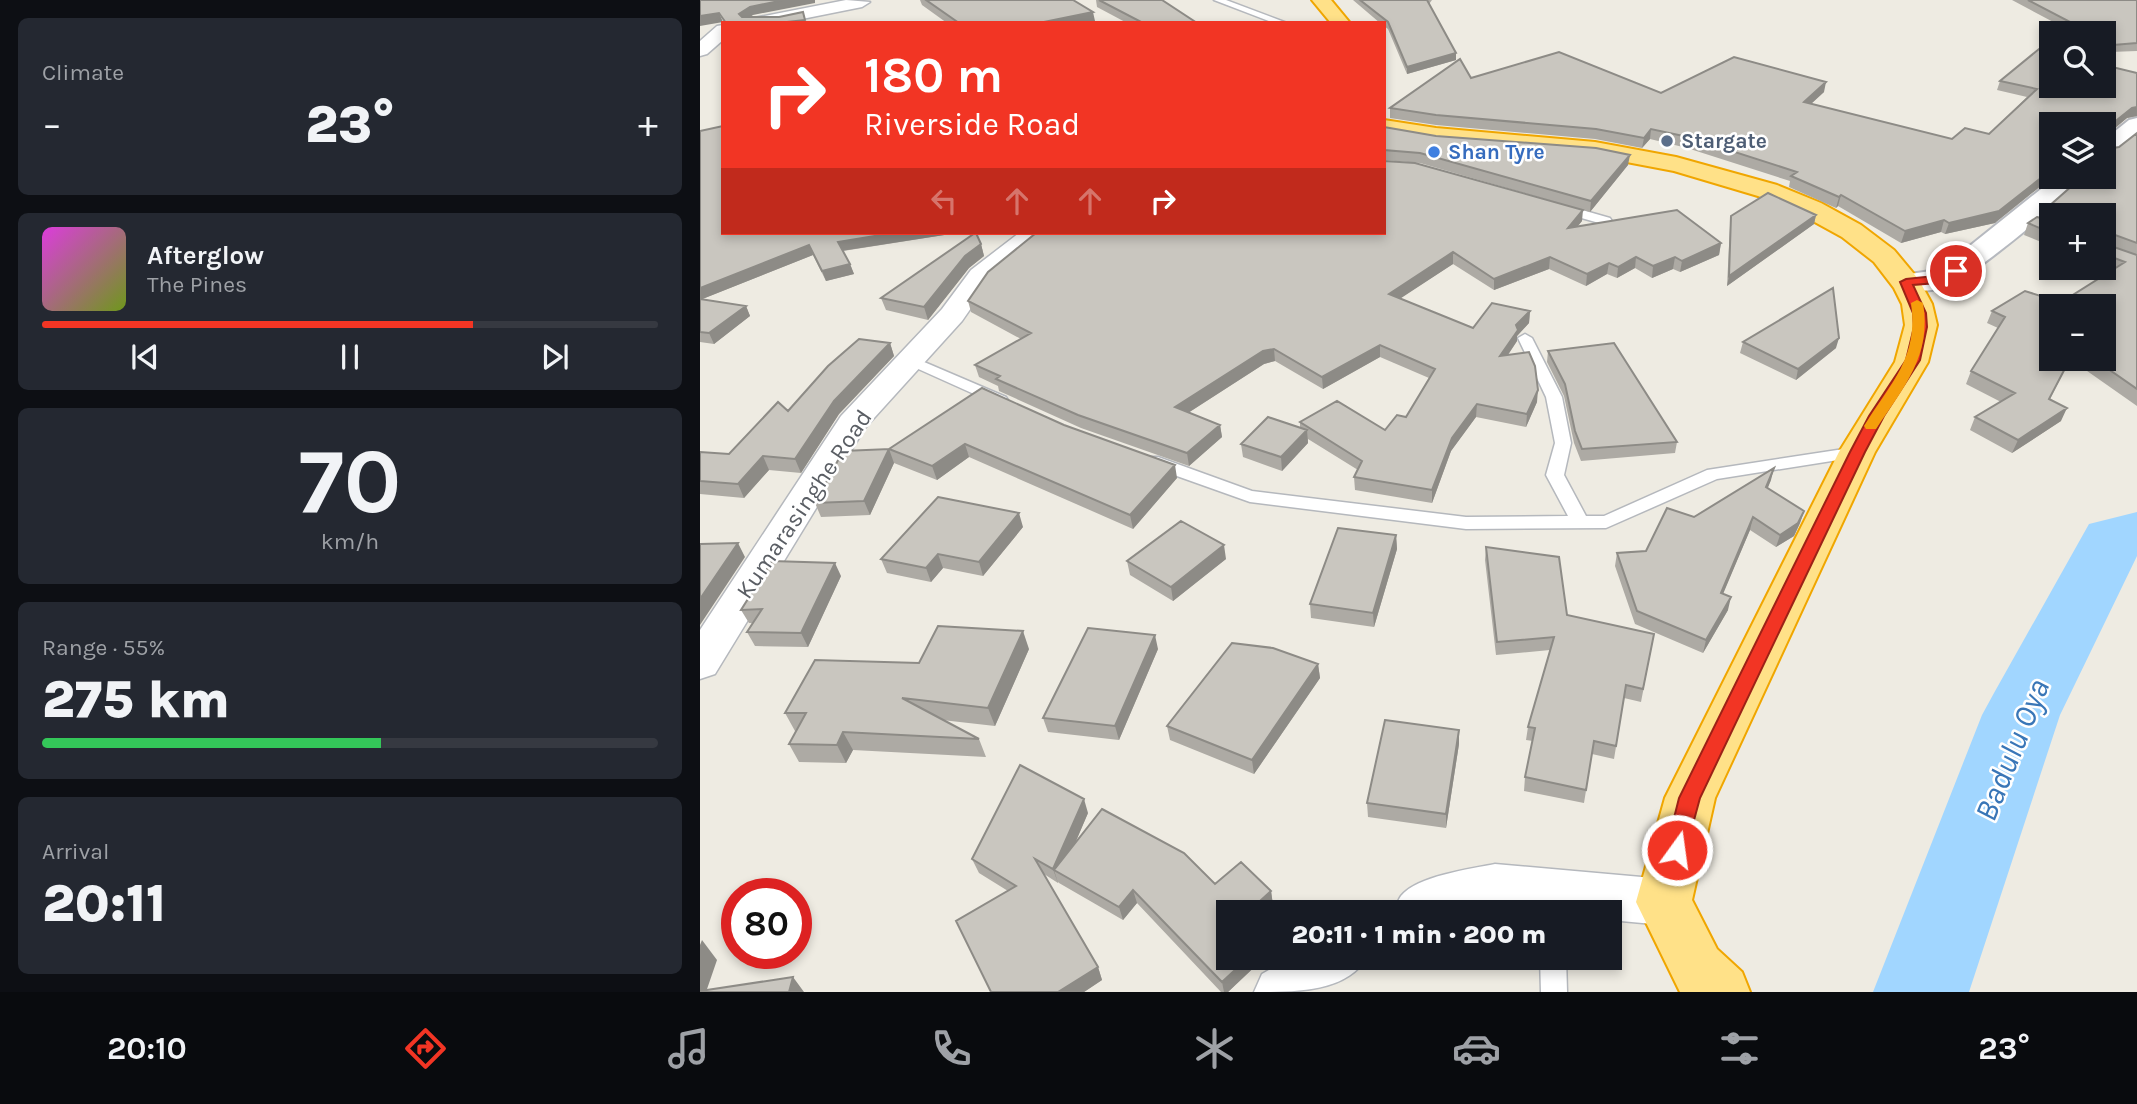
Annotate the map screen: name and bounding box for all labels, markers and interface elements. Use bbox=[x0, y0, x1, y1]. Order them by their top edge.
map controls bbox=[2039, 21, 2116, 371]
button: search bbox=[2039, 21, 2116, 98]
text: 180 m bbox=[864, 47, 1003, 104]
icon: right bbox=[749, 49, 840, 140]
text: Climate bbox=[42, 59, 124, 86]
text: 23° bbox=[305, 94, 395, 155]
text: − bbox=[42, 102, 62, 147]
text: + bbox=[638, 102, 658, 147]
text: Riverside Road bbox=[864, 106, 1080, 143]
button: layers bbox=[2039, 112, 2116, 189]
place label: Stargate bbox=[1681, 129, 1767, 153]
marker: Stargate bbox=[1659, 133, 1675, 149]
place label: Shan Tyre bbox=[1448, 140, 1545, 164]
marker: Shan Tyre bbox=[1426, 144, 1442, 160]
icon: left bbox=[925, 182, 963, 220]
icon: ahead bbox=[998, 182, 1036, 220]
icon: ahead bbox=[1071, 182, 1109, 220]
icon: right bbox=[1144, 182, 1182, 220]
button: + bbox=[2039, 203, 2116, 280]
text: Afterglow bbox=[147, 240, 264, 271]
pin bbox=[1926, 241, 1986, 301]
icon: arrive bbox=[1937, 252, 1975, 290]
text: The Pines bbox=[147, 271, 247, 298]
button: − bbox=[2039, 294, 2116, 371]
icon: previous bbox=[126, 338, 164, 376]
icon: pause bbox=[331, 338, 369, 376]
icon: next bbox=[536, 338, 574, 376]
street label: Kumarasinghe Road bbox=[730, 404, 878, 604]
text: 70 bbox=[299, 429, 401, 535]
text: km/h bbox=[321, 528, 379, 555]
text: Range · 55% bbox=[42, 634, 165, 661]
text: 275 km bbox=[42, 669, 230, 730]
water label: Badulu Oya bbox=[1967, 674, 2057, 826]
position arrow bbox=[1640, 813, 1714, 887]
text: Arrival bbox=[42, 838, 109, 865]
text: 20:11 bbox=[42, 873, 166, 934]
speed limit sign: 80 bbox=[721, 878, 812, 969]
text: 20:11 · 1 min · 200 m bbox=[1292, 919, 1546, 950]
icon: directions bbox=[401, 1024, 450, 1073]
icon: music bbox=[664, 1024, 713, 1073]
icon: phone bbox=[927, 1024, 976, 1073]
icon: climate bbox=[1190, 1024, 1239, 1073]
icon: car bbox=[1452, 1024, 1501, 1073]
icon: filters bbox=[1715, 1024, 1764, 1073]
text: 20:10 bbox=[107, 1030, 187, 1067]
text: 23° bbox=[1978, 1030, 2030, 1067]

